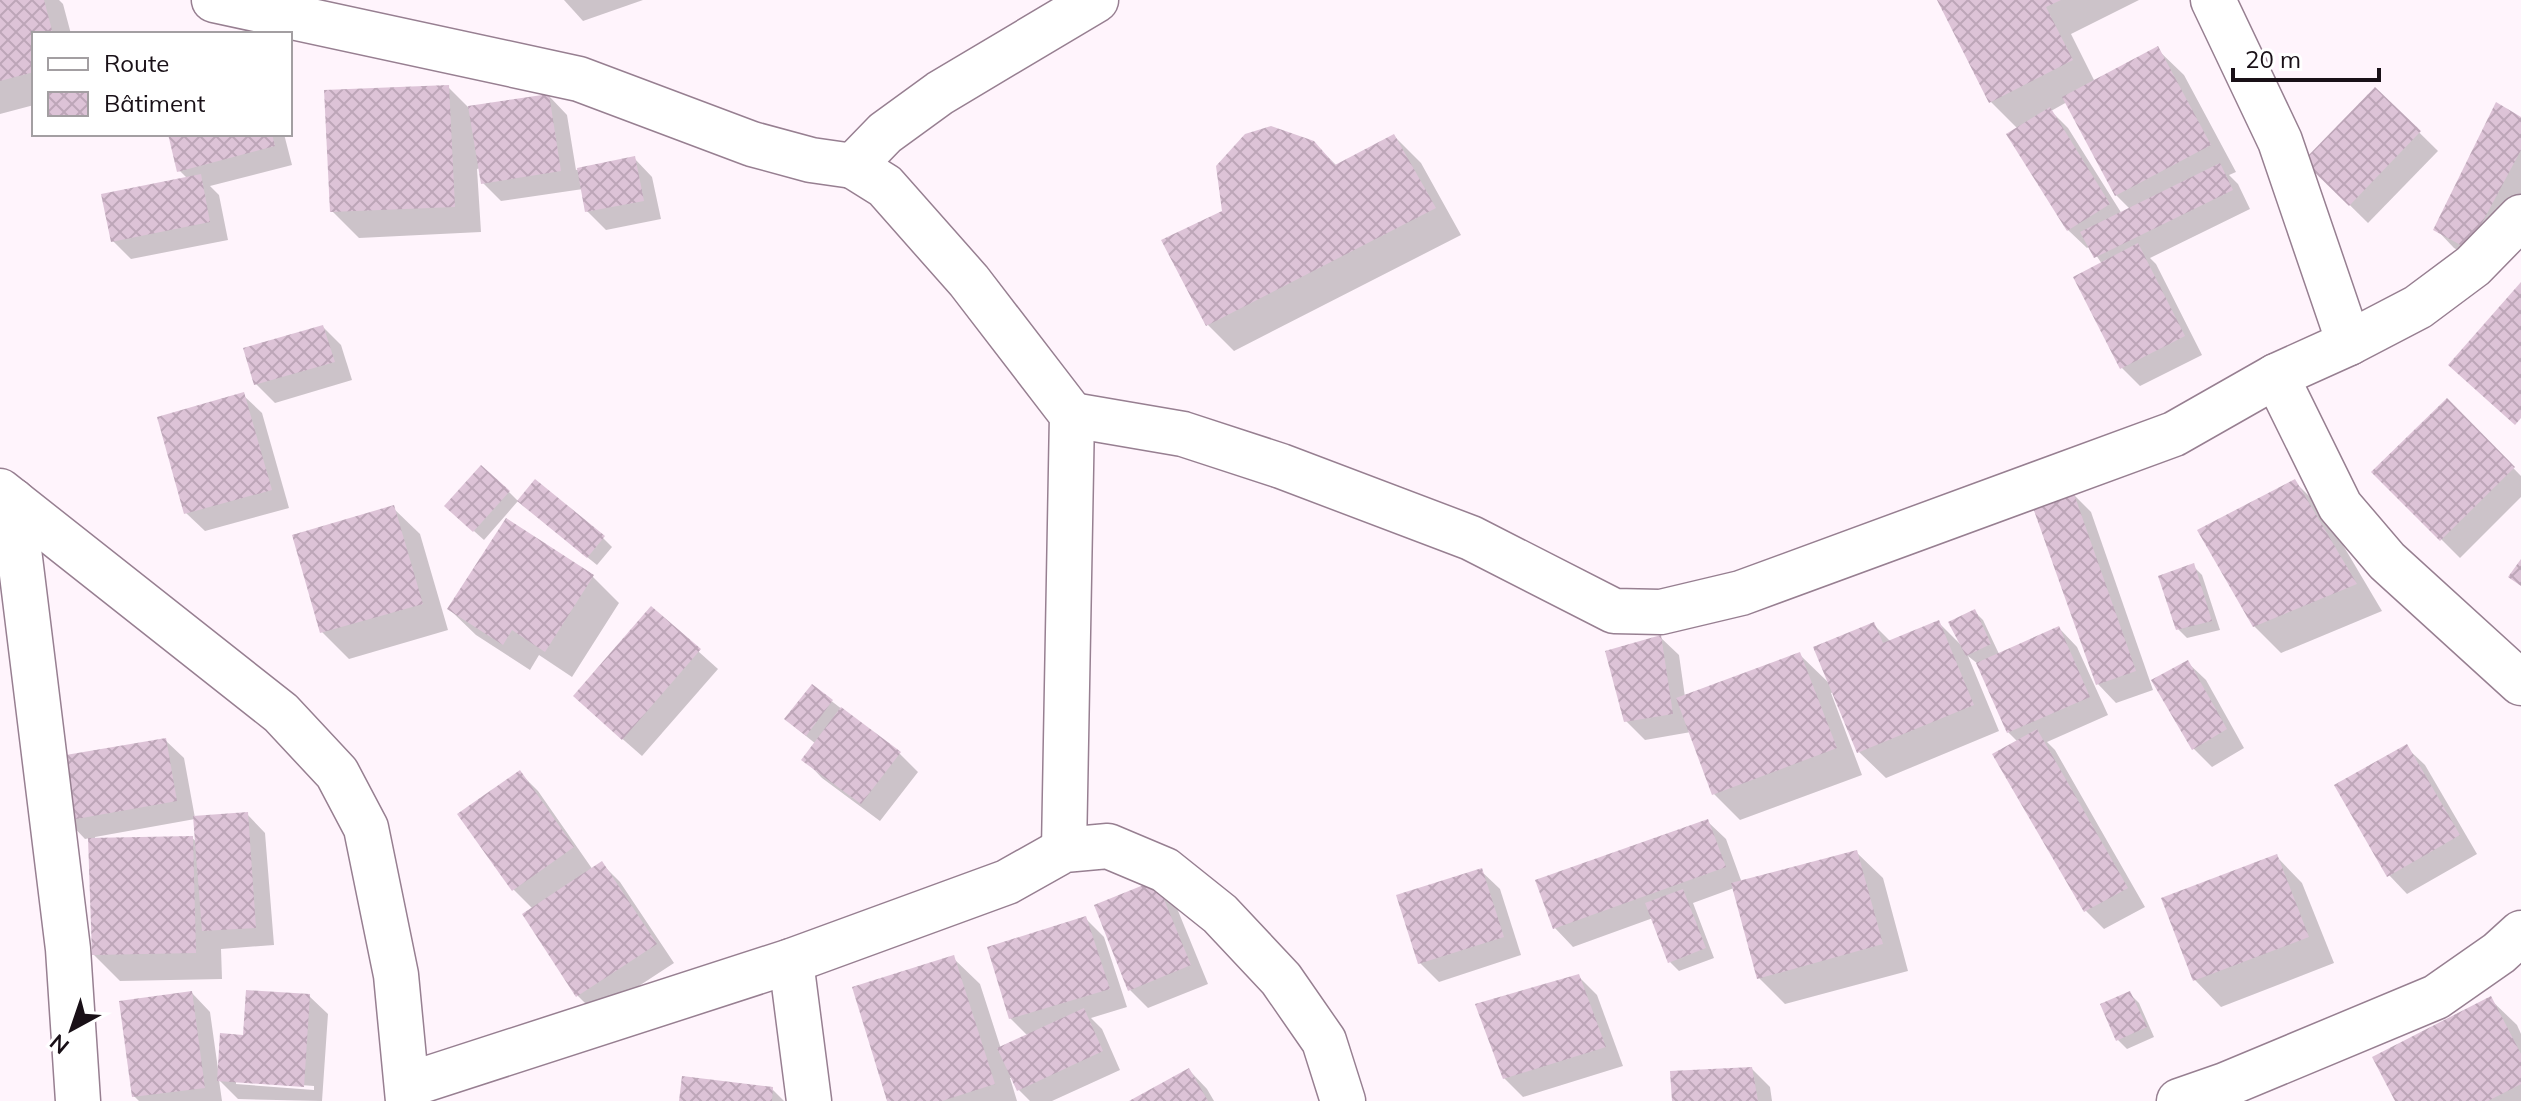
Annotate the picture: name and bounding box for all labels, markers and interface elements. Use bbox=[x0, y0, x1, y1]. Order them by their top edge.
legend bbox=[32, 32, 292, 136]
scale bar bbox=[2233, 32, 2379, 82]
text: 20 m bbox=[2245, 44, 2301, 74]
text: Route bbox=[104, 48, 169, 78]
text: Bâtiment bbox=[104, 88, 205, 118]
north arrow bbox=[32, 989, 112, 1069]
text: N bbox=[44, 1028, 75, 1060]

